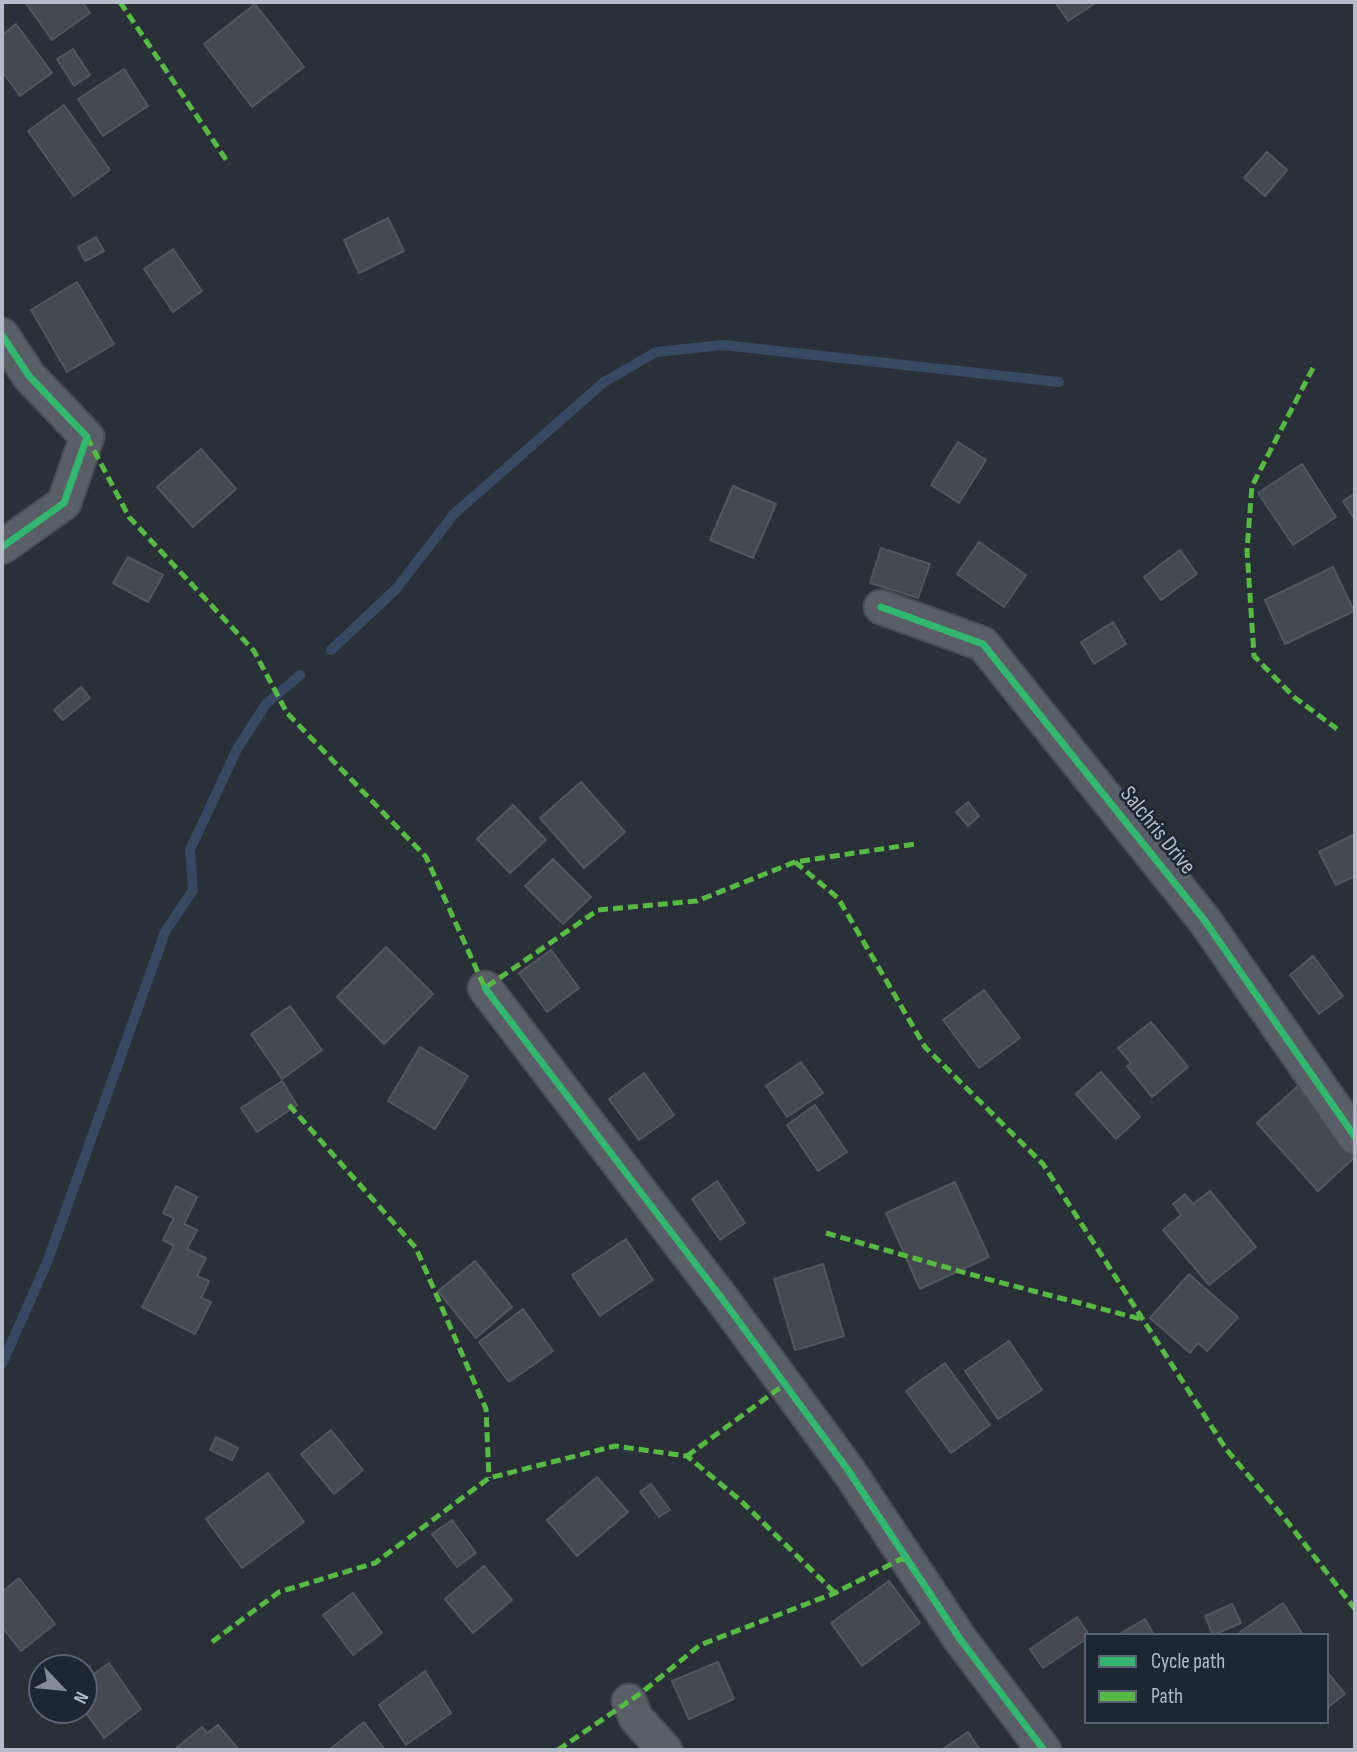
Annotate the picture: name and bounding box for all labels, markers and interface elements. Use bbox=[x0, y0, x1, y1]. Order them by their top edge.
street label: Salchris Drive bbox=[1113, 782, 1201, 880]
legend bbox=[1084, 1633, 1329, 1724]
text: Cycle path bbox=[1151, 1649, 1225, 1674]
north arrow bbox=[28, 1654, 98, 1724]
text: Path bbox=[1151, 1684, 1183, 1709]
text: N bbox=[68, 1688, 93, 1707]

